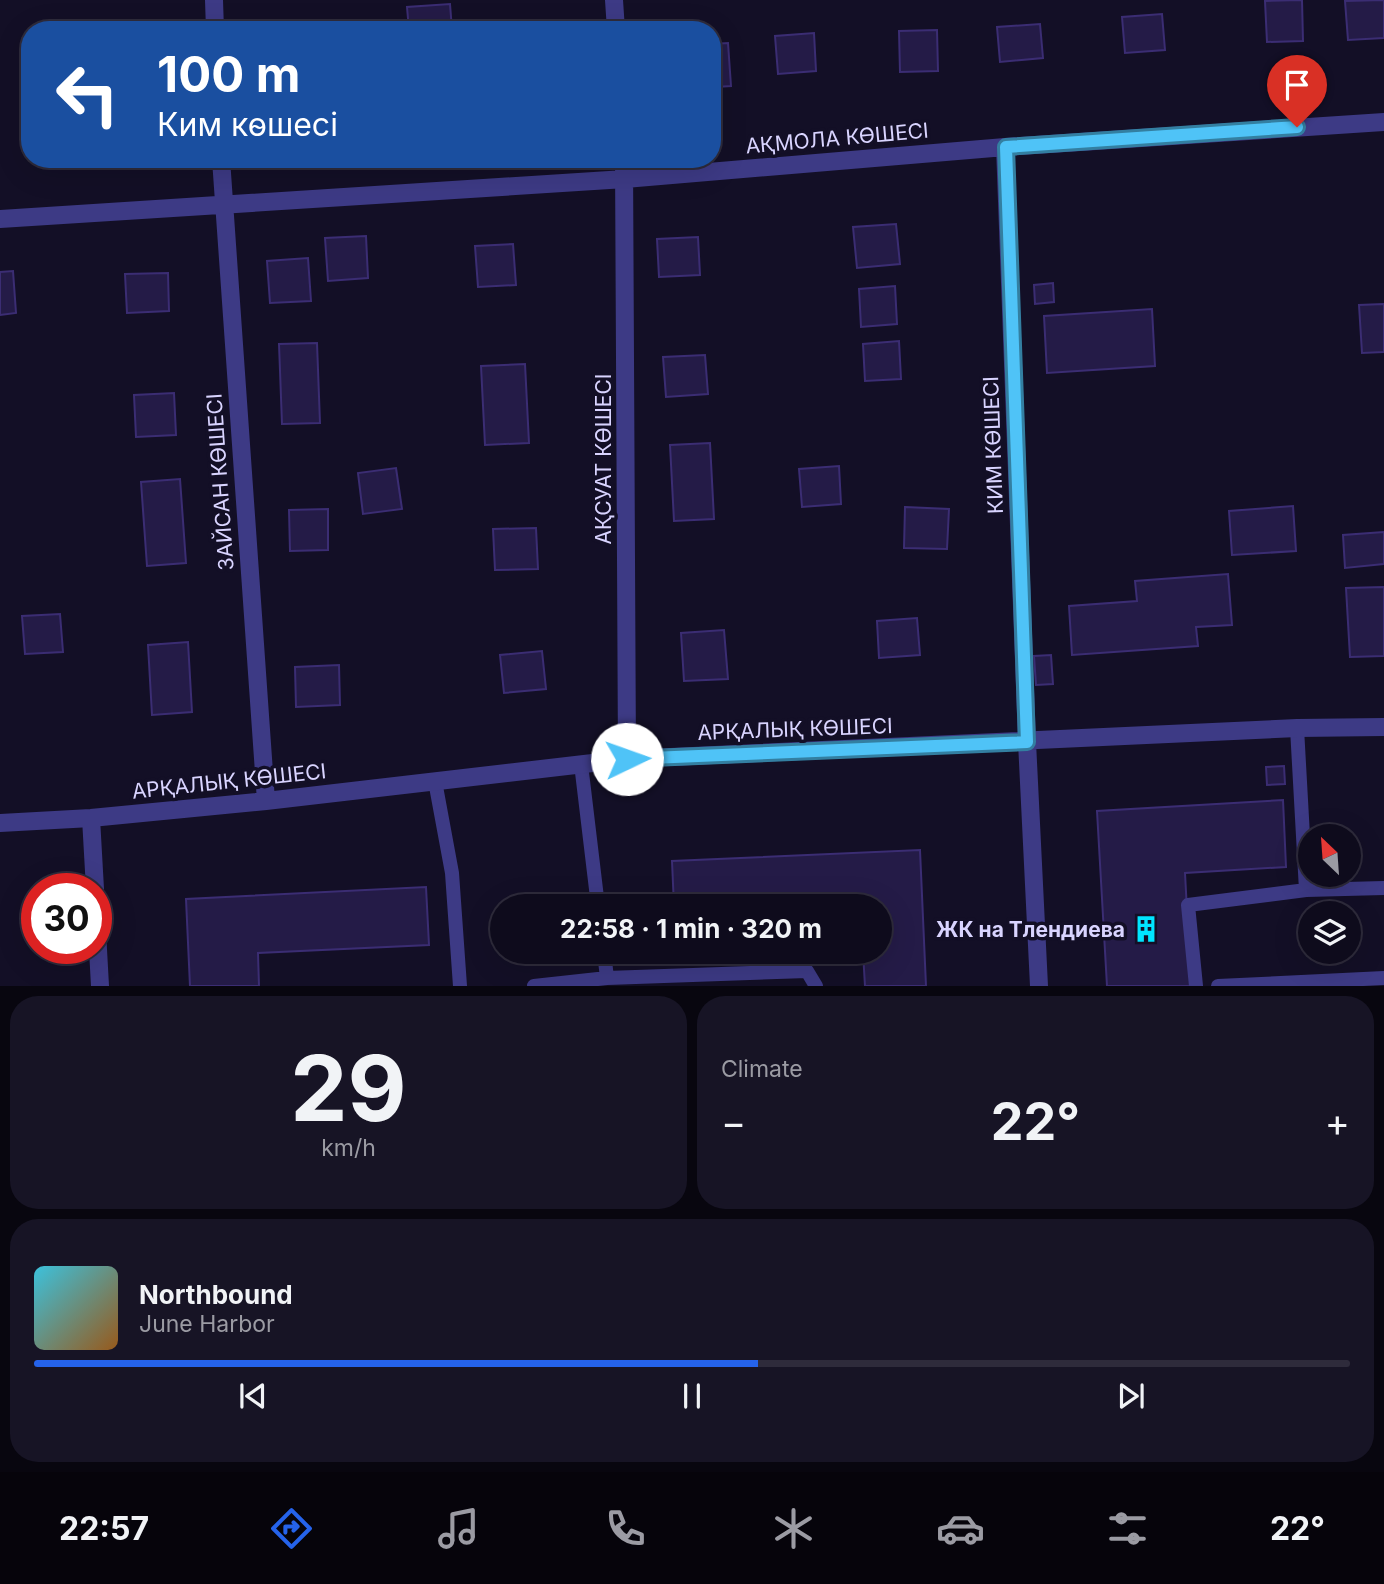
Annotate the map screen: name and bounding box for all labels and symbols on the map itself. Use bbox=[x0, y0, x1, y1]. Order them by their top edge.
pin bbox=[1267, 55, 1327, 127]
street label: АҚМОЛА КӨШЕСІ bbox=[744, 118, 930, 158]
street label: АҚСУАТ КӨШЕСІ bbox=[591, 374, 616, 544]
street label: КИМ КӨШЕСІ bbox=[978, 376, 1008, 514]
street label: ЗАЙСАН КӨШЕСІ bbox=[200, 393, 239, 571]
street label: АРҚАЛЫҚ КӨШЕСІ bbox=[697, 713, 893, 745]
position arrow bbox=[590, 722, 664, 796]
street label: АРҚАЛЫҚ КӨШЕСІ bbox=[131, 758, 327, 804]
north arrow bbox=[1298, 824, 1362, 887]
speed limit sign: 30 bbox=[21, 873, 112, 964]
building icon: ЖК на Тлендиева bbox=[1131, 914, 1161, 944]
place label: ЖК на Тлендиева bbox=[936, 917, 1125, 942]

